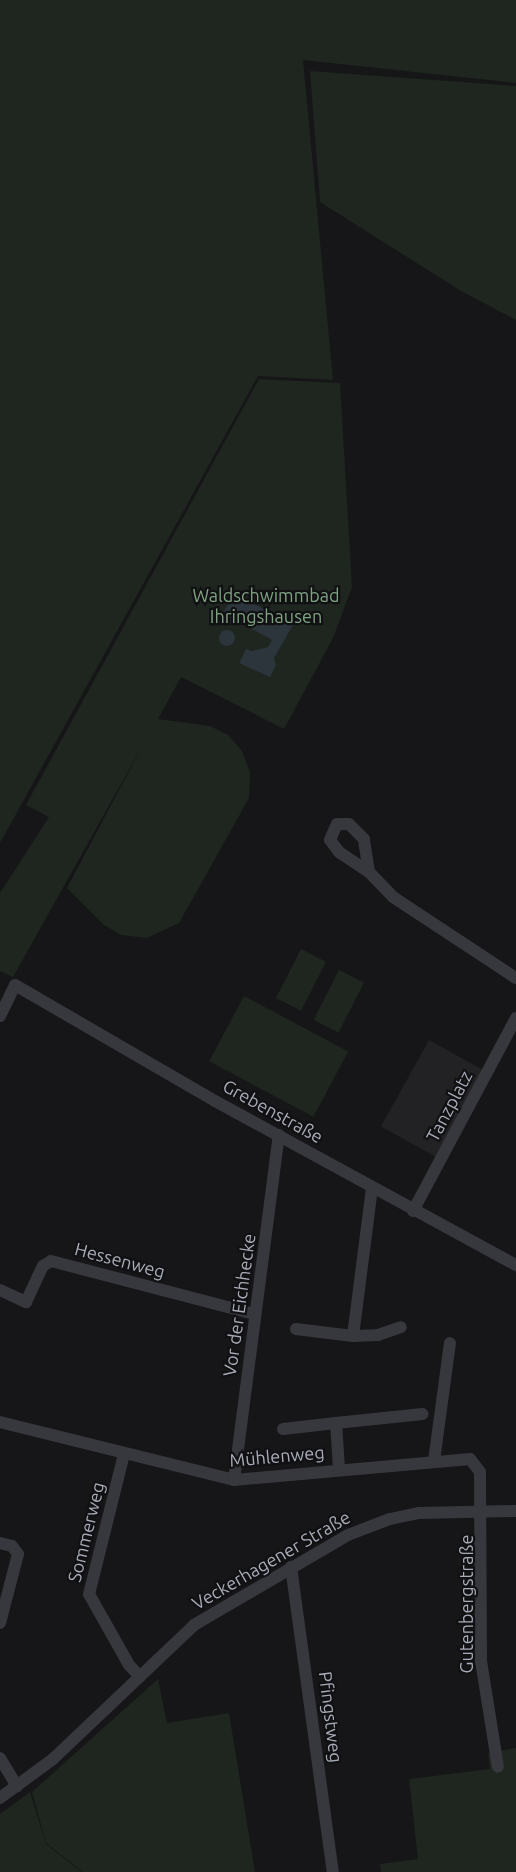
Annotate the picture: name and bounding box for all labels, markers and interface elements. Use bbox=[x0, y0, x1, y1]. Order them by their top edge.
park label: Waldschwimmbad Ihringshausen bbox=[193, 585, 339, 628]
street label: Tanzplatz bbox=[421, 1067, 477, 1145]
street label: Grebenstraße bbox=[219, 1075, 327, 1147]
street label: Vor der Eichhecke bbox=[218, 1232, 260, 1378]
street label: Hessenweg bbox=[73, 1238, 167, 1282]
street label: Mühlenweg bbox=[229, 1441, 325, 1471]
street label: Sommerweg bbox=[63, 1480, 109, 1584]
street label: Veckerhagener Straße bbox=[188, 1506, 354, 1614]
street label: Gutenbergstraße bbox=[455, 1535, 477, 1673]
street label: Pfingstweg bbox=[315, 1670, 347, 1764]

